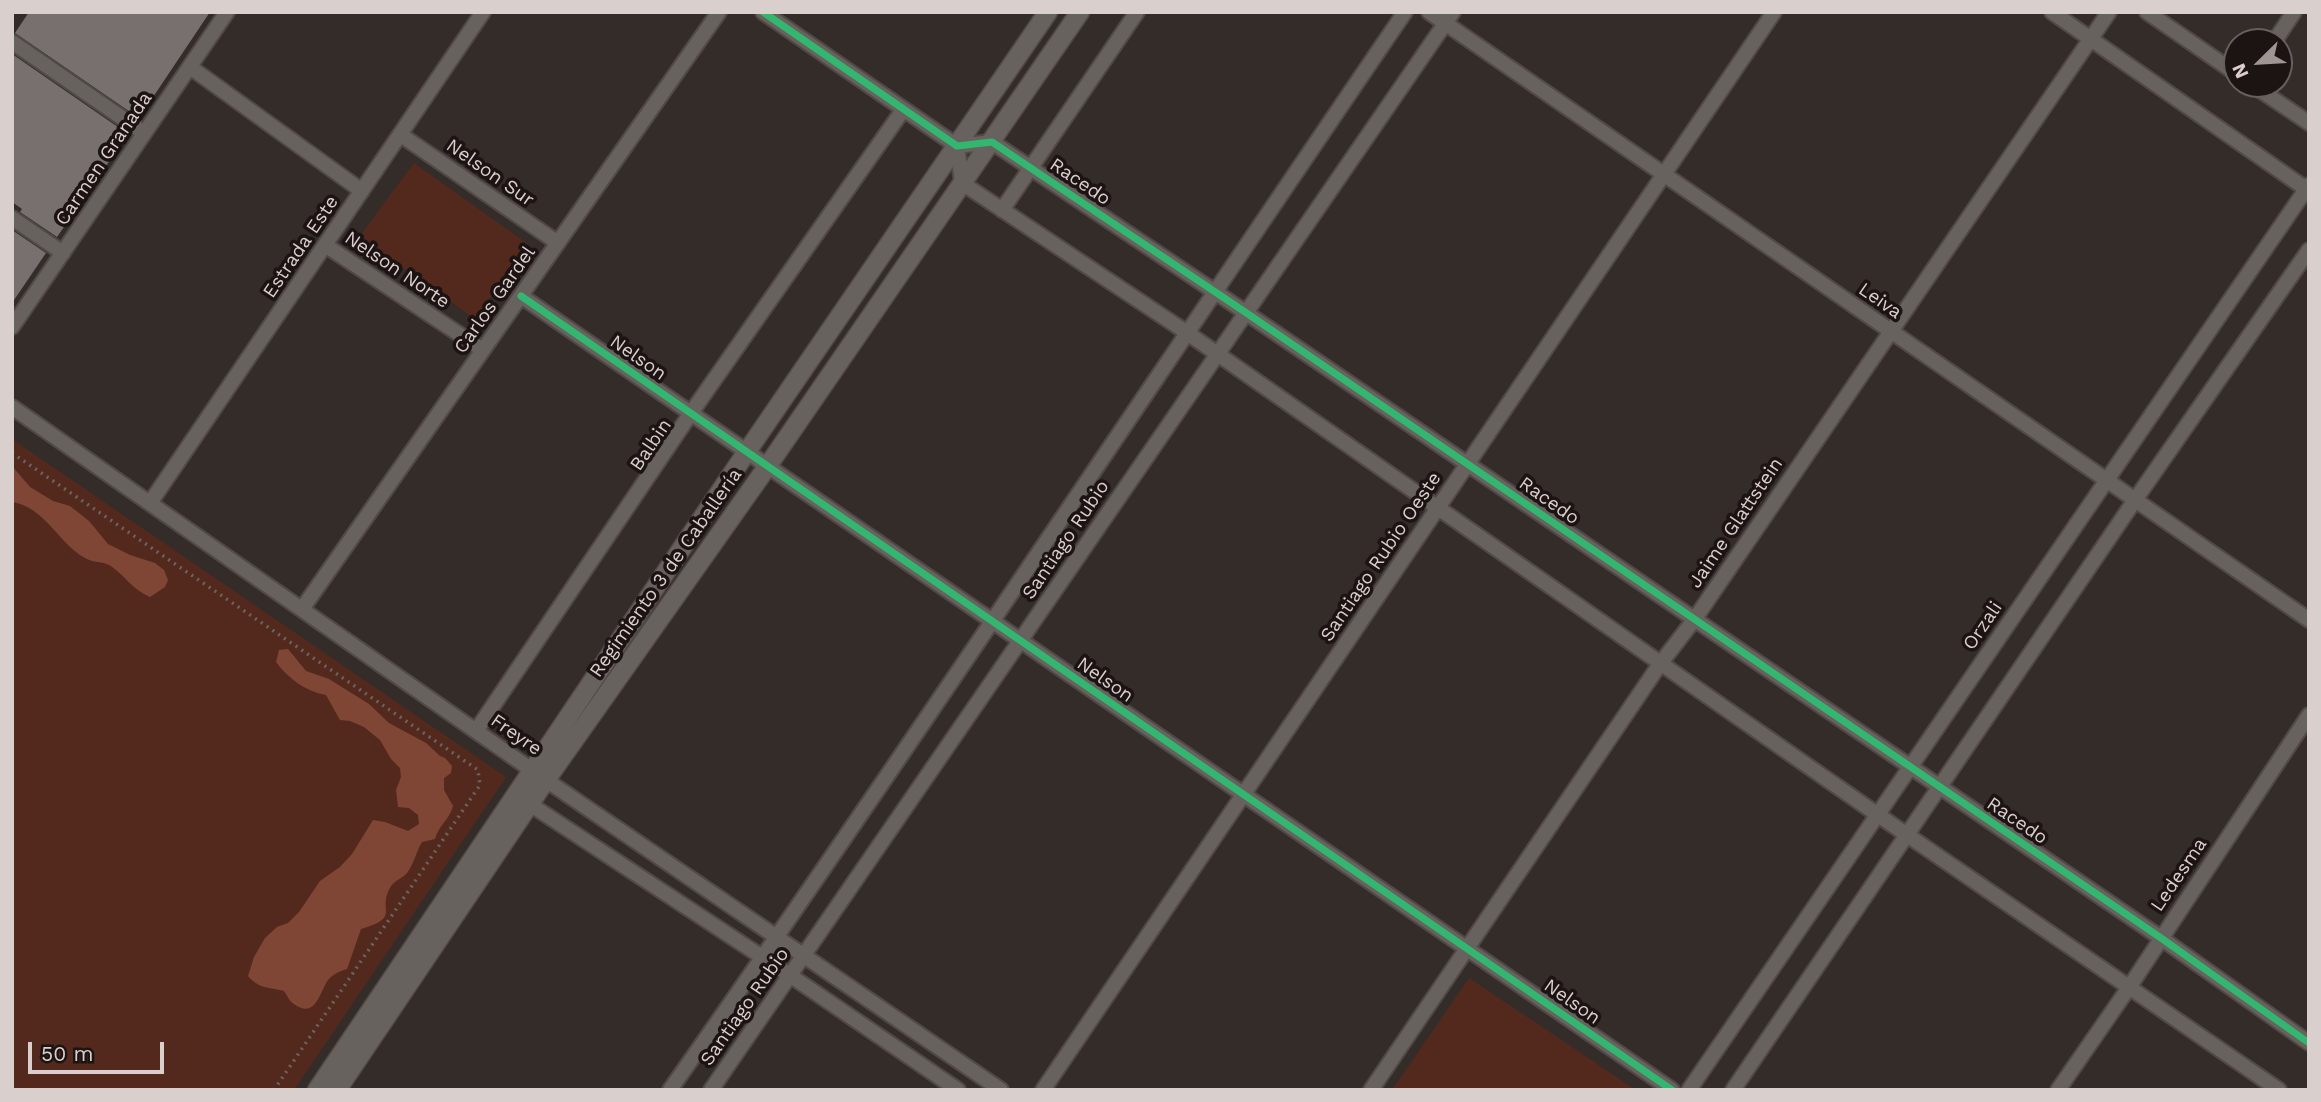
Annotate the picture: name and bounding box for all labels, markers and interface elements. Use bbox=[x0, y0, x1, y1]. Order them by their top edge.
north arrow bbox=[2223, 28, 2293, 98]
text: N bbox=[2227, 60, 2254, 82]
street label: Carmen Granada bbox=[51, 88, 157, 230]
street label: Nelson Sur bbox=[442, 134, 538, 212]
street label: Racedo bbox=[1045, 153, 1115, 211]
street label: Estrada Este bbox=[258, 191, 344, 303]
street label: Nelson Norte bbox=[340, 227, 454, 313]
street label: Carlos Gardel bbox=[450, 242, 540, 358]
street label: Leiva bbox=[1854, 278, 1906, 324]
street label: Nelson bbox=[605, 330, 671, 386]
street label: Balbin bbox=[625, 415, 677, 475]
street label: Jaime Glattstein bbox=[1684, 454, 1788, 592]
street label: Regimiento 3 de Caballería bbox=[585, 464, 747, 682]
street label: Santiago Rubio Oeste bbox=[1316, 468, 1446, 646]
street label: Racedo bbox=[1514, 472, 1584, 530]
street label: Santiago Rubio bbox=[1018, 476, 1114, 604]
street label: Orzali bbox=[1959, 597, 2007, 655]
street label: Nelson bbox=[1072, 652, 1138, 708]
street label: Freyre bbox=[486, 709, 546, 761]
street label: Racedo bbox=[1982, 792, 2052, 850]
street label: Ledesma bbox=[2146, 834, 2212, 916]
street label: Santiago Rubio bbox=[696, 944, 794, 1070]
street label: Nelson bbox=[1539, 974, 1605, 1030]
scale bar bbox=[32, 1028, 168, 1072]
text: 50 m bbox=[41, 1041, 93, 1066]

